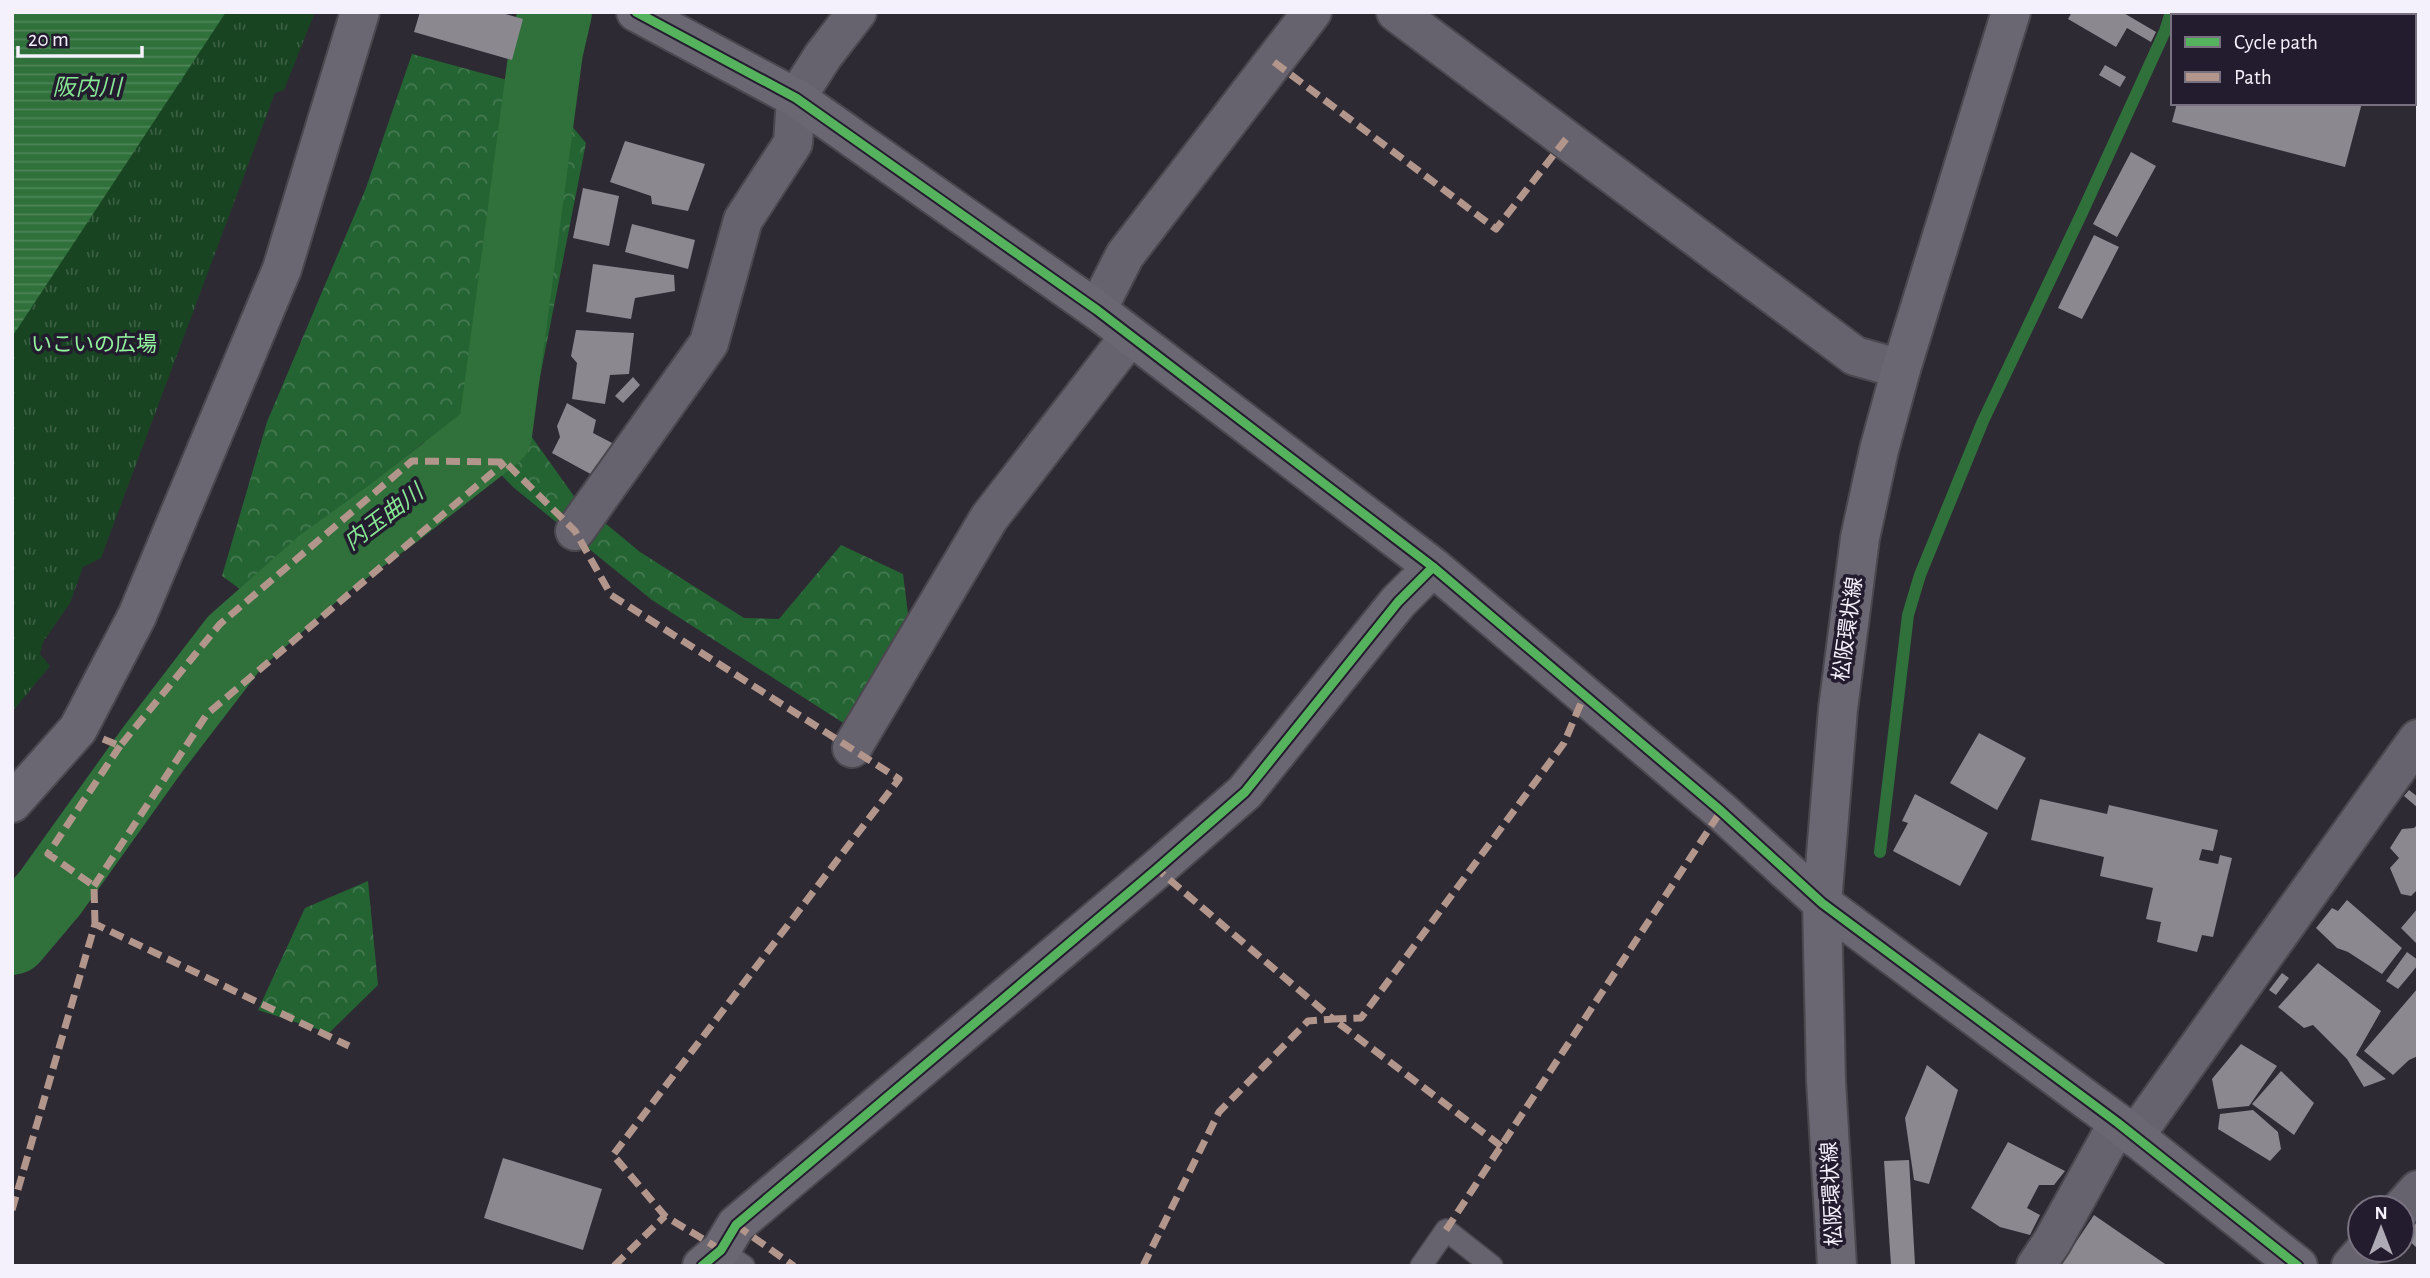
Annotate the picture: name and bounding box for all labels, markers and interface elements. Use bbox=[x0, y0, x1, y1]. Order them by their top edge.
scale bar bbox=[18, 14, 142, 58]
legend bbox=[2171, 14, 2416, 105]
text: 20 m bbox=[28, 29, 69, 50]
text: Cycle path bbox=[2234, 32, 2318, 53]
text: Path bbox=[2234, 67, 2272, 88]
water label: 阪内川 bbox=[53, 75, 125, 100]
park label: いこいの広場 bbox=[31, 333, 157, 355]
water label: 内玉曲川 bbox=[339, 478, 430, 555]
street label: 松阪環状線 bbox=[1829, 575, 1866, 682]
street label: 松阪環状線 bbox=[1818, 1141, 1845, 1247]
north arrow bbox=[2346, 1194, 2416, 1264]
text: N bbox=[2374, 1204, 2388, 1223]

